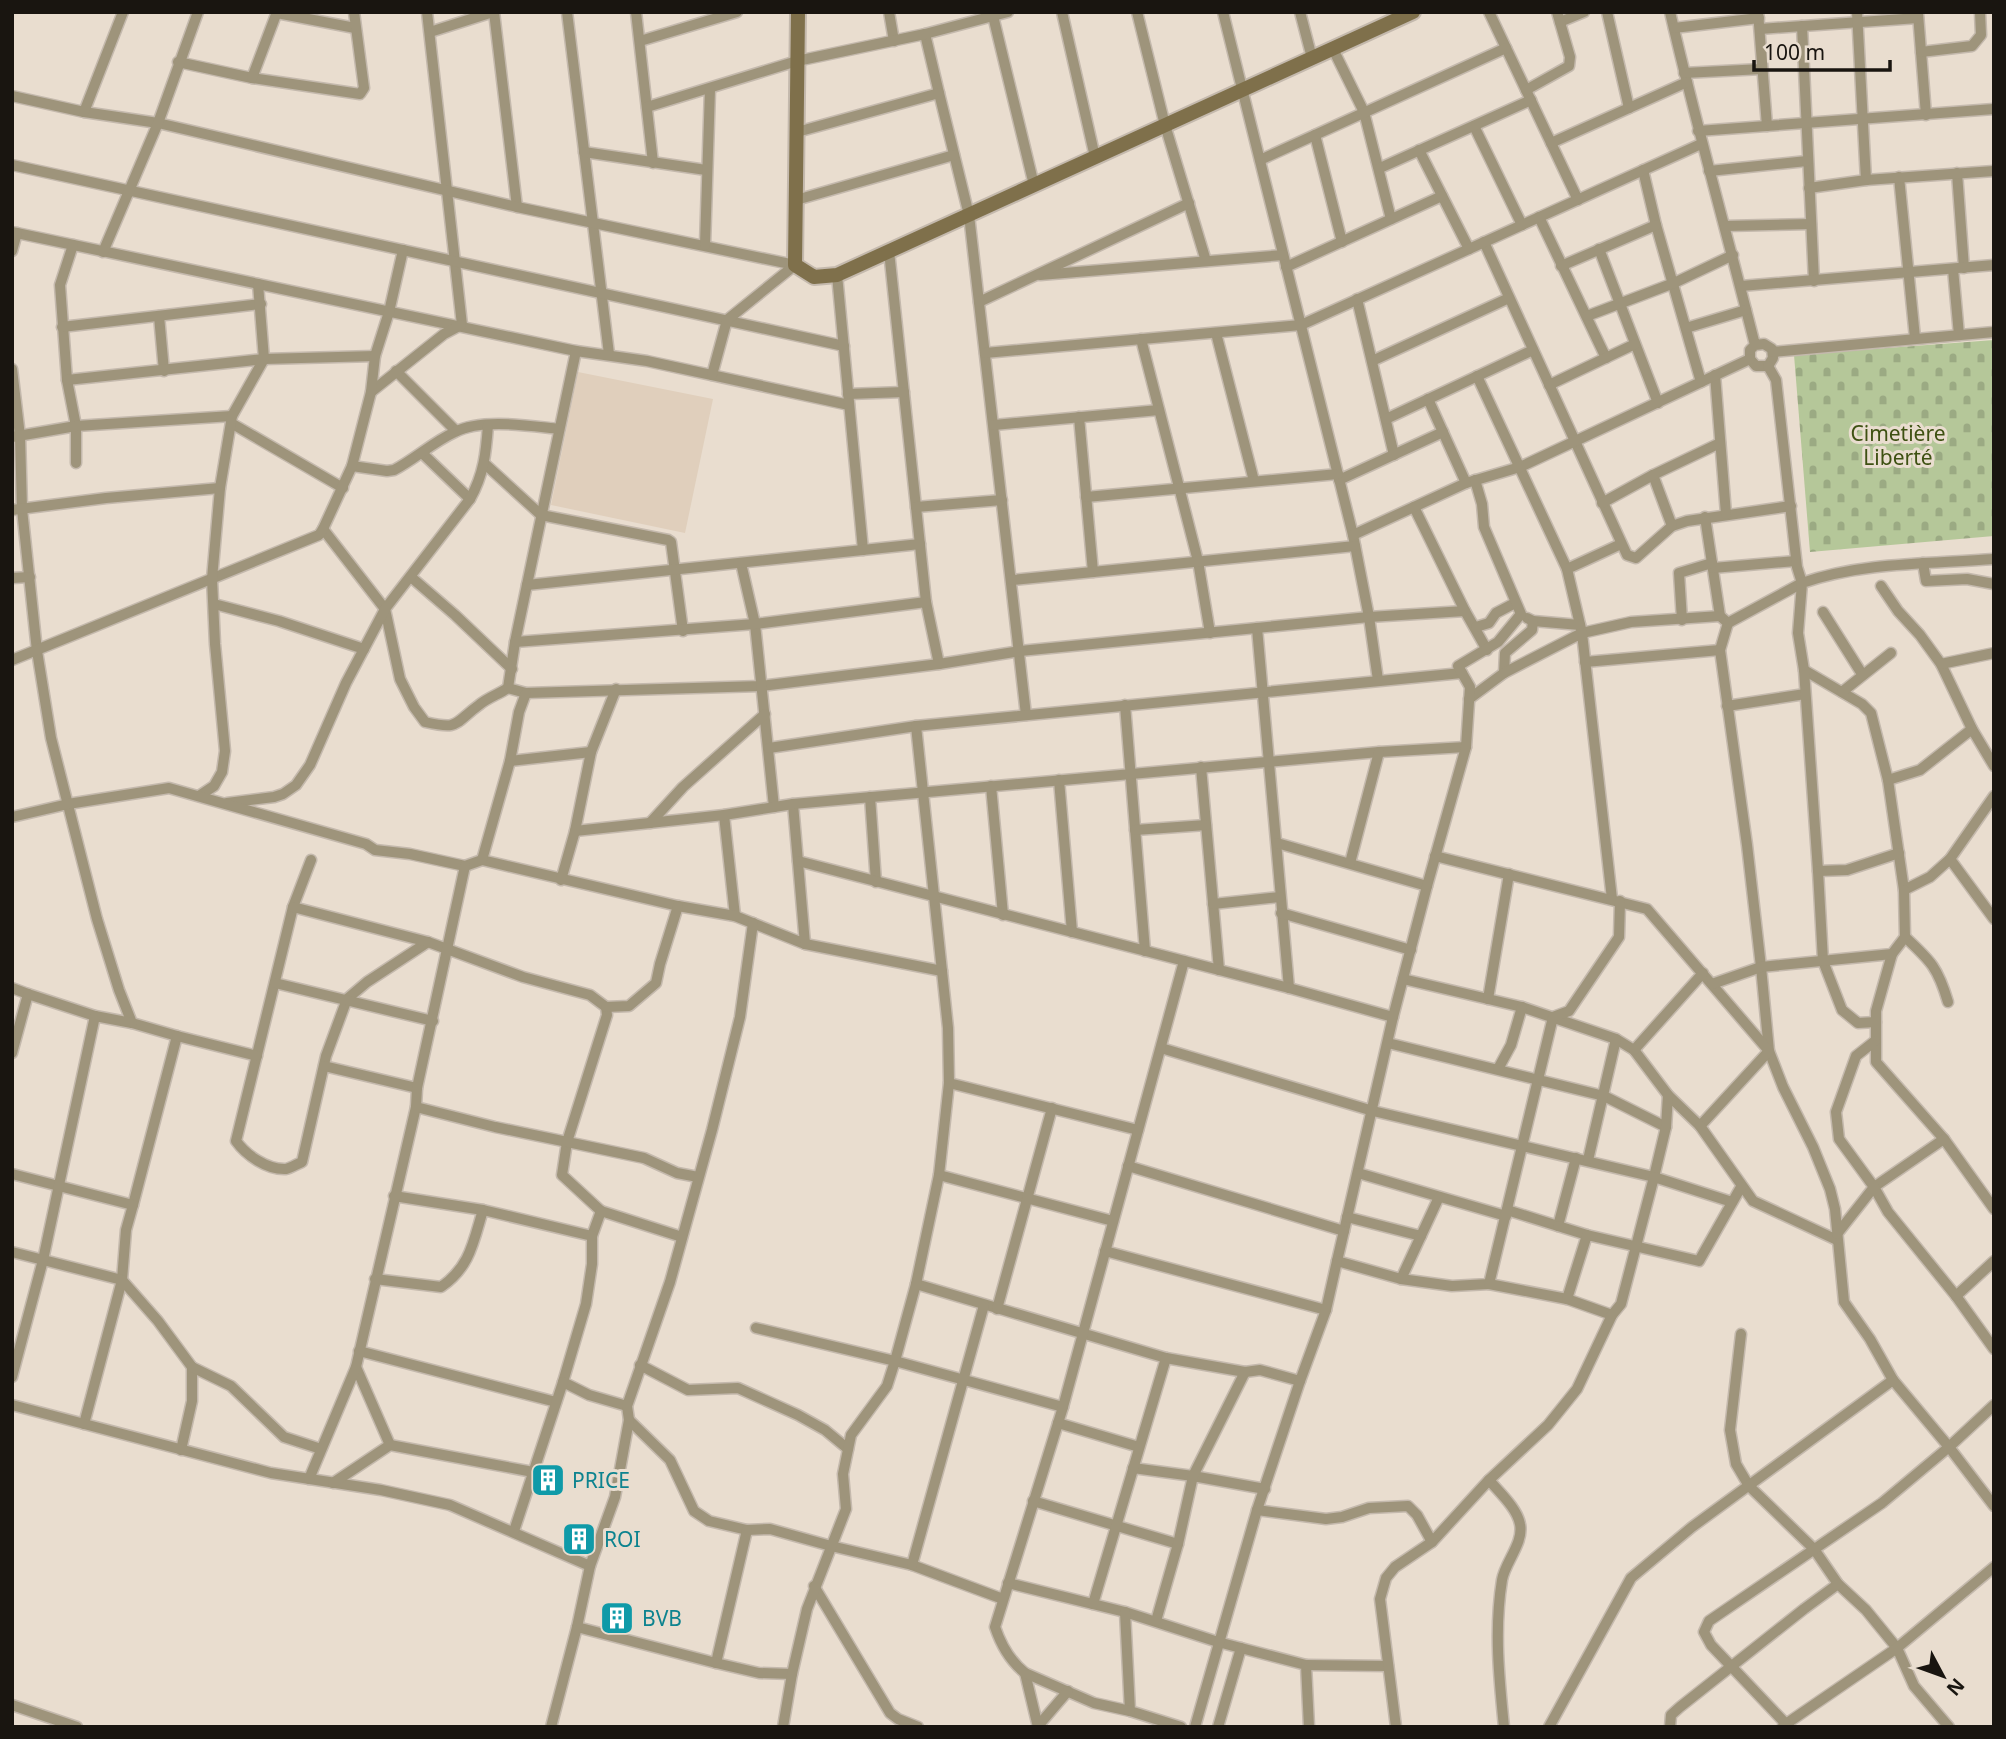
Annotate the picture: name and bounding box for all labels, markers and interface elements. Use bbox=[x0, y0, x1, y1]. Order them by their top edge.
scale bar bbox=[1754, 28, 1890, 72]
text: 100 m bbox=[1764, 38, 1825, 66]
park label: Cimetière Liberté bbox=[1850, 419, 1946, 471]
building icon: PRICE bbox=[529, 1461, 567, 1499]
place label: PRICE bbox=[572, 1466, 630, 1494]
building icon: ROI bbox=[560, 1520, 598, 1558]
place label: ROI bbox=[604, 1525, 641, 1553]
building icon: BVB bbox=[598, 1599, 636, 1637]
place label: BVB bbox=[642, 1604, 682, 1632]
north arrow bbox=[1908, 1641, 1978, 1711]
text: N bbox=[1941, 1673, 1971, 1702]

